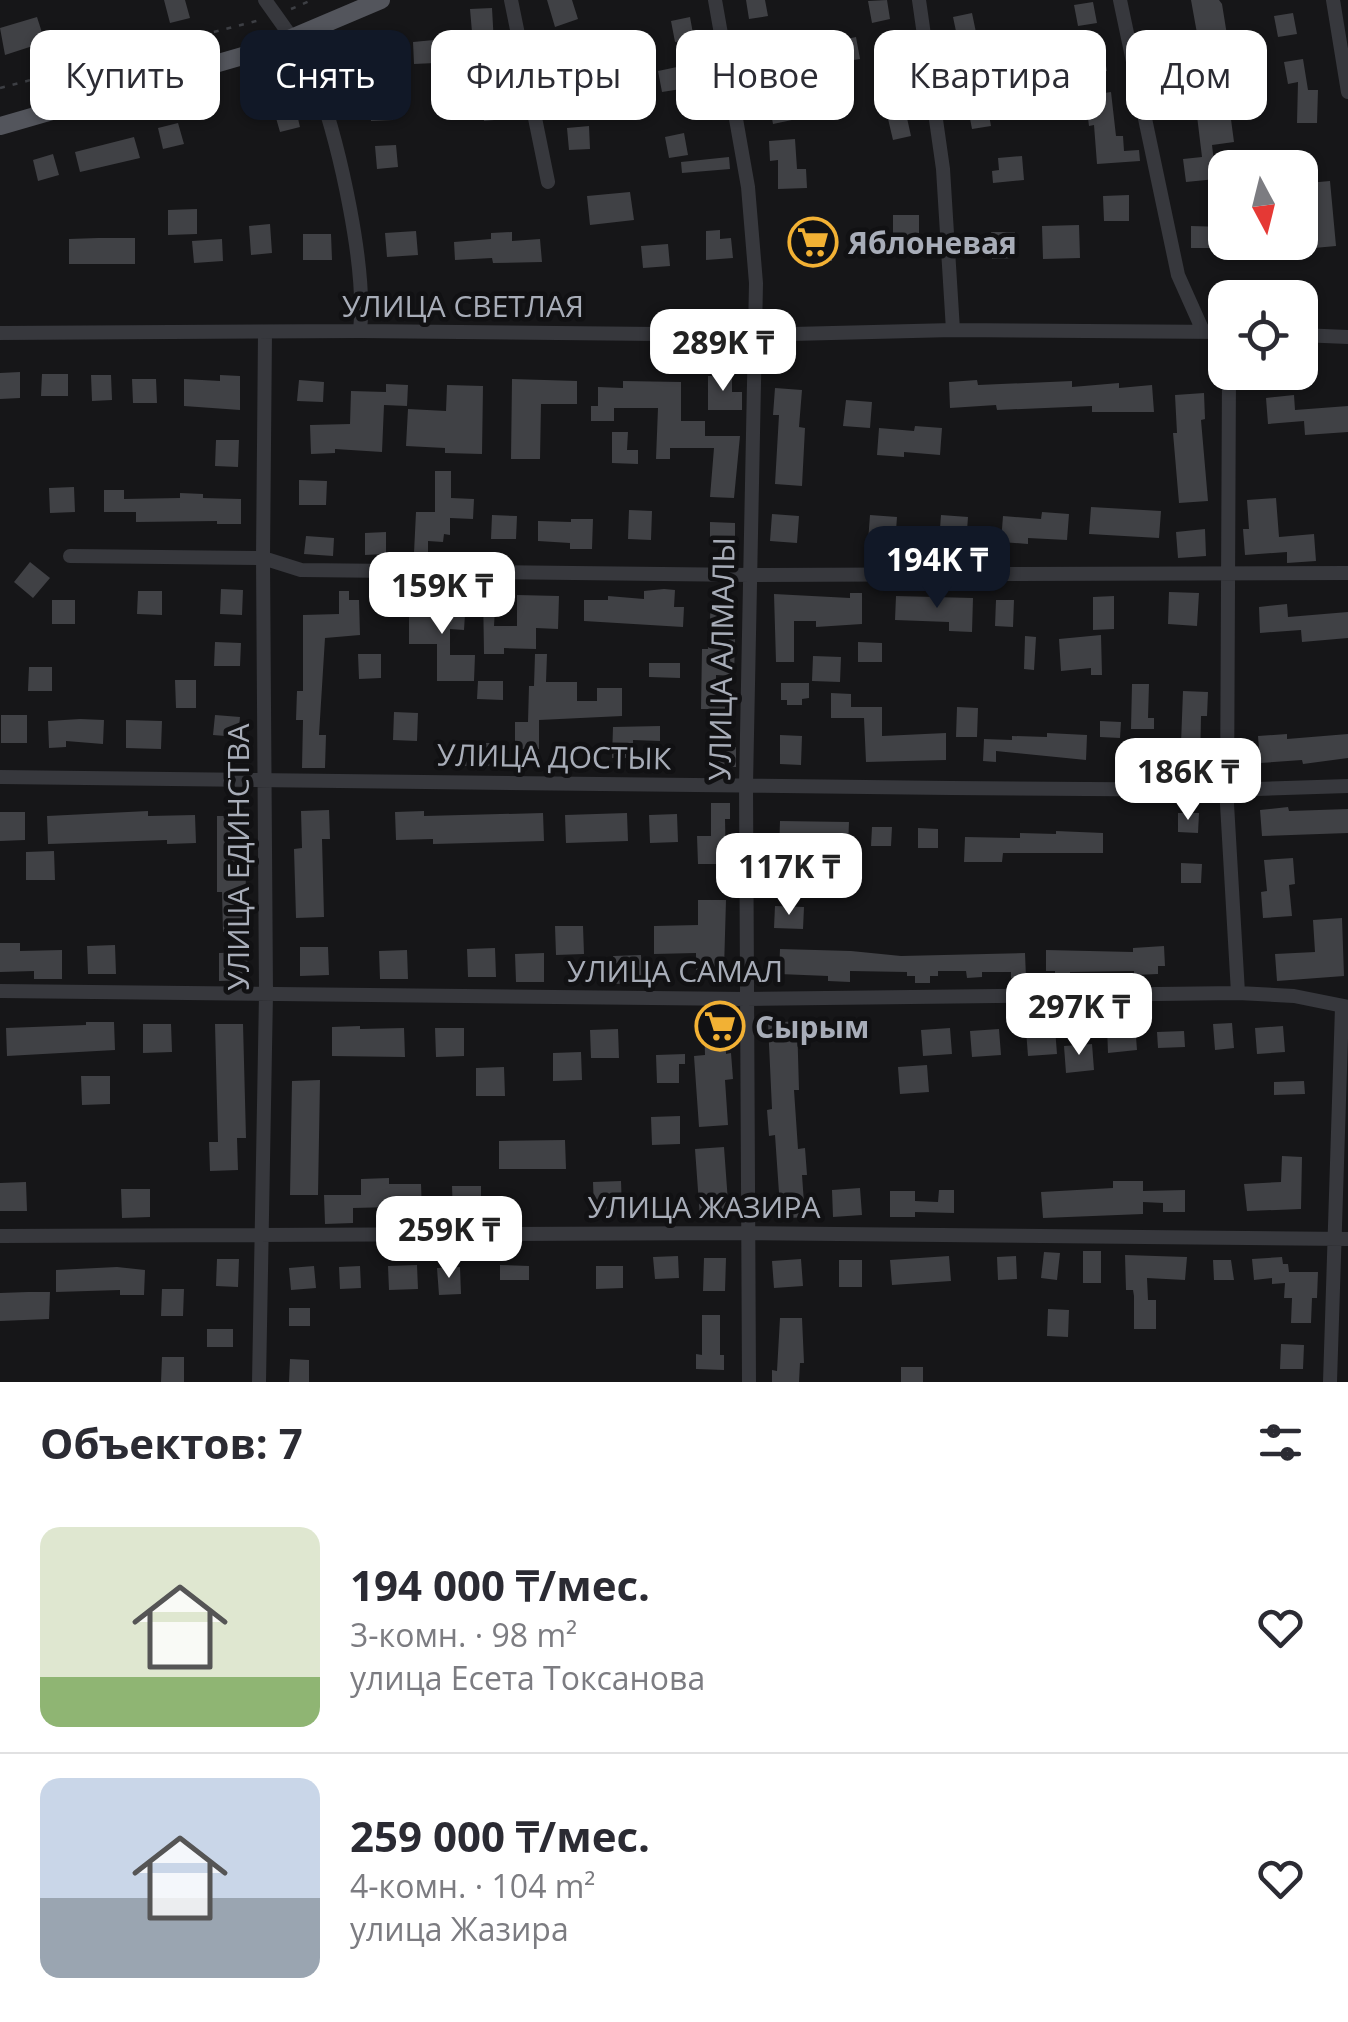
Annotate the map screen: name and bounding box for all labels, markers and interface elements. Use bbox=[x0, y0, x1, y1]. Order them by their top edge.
chip: Купить bbox=[30, 30, 220, 120]
chip: Снять bbox=[240, 30, 411, 120]
chip: Фильтры bbox=[431, 30, 656, 120]
chip: Новое bbox=[676, 30, 854, 120]
chip: Квартира bbox=[874, 30, 1106, 120]
chip: Дом bbox=[1126, 30, 1267, 120]
north arrow bbox=[1208, 150, 1318, 260]
map controls bbox=[1208, 150, 1318, 390]
supermarket icon: Яблоневая bbox=[787, 216, 839, 268]
place label: Яблоневая bbox=[847, 222, 1017, 263]
button: locate bbox=[1208, 280, 1318, 390]
street label: УЛИЦА СВЕТЛАЯ bbox=[342, 285, 584, 326]
pin: 289K ₸ bbox=[642, 309, 804, 394]
text: 289K ₸ bbox=[672, 320, 774, 363]
pin: 194K ₸ bbox=[856, 526, 1018, 611]
street label: УЛИЦА АЛМАЛЫ bbox=[698, 537, 744, 781]
text: 194K ₸ bbox=[886, 537, 988, 580]
pin: 159K ₸ bbox=[361, 552, 523, 637]
text: 159K ₸ bbox=[391, 563, 493, 606]
street label: УЛИЦА ЕДИНСТВА bbox=[217, 723, 258, 991]
street label: УЛИЦА ДОСТЫК bbox=[436, 733, 672, 779]
pin: 186K ₸ bbox=[1107, 738, 1269, 823]
text: 186K ₸ bbox=[1137, 749, 1239, 792]
pin: 117K ₸ bbox=[708, 833, 870, 918]
text: 117K ₸ bbox=[738, 844, 840, 887]
street label: УЛИЦА САМАЛ bbox=[567, 950, 783, 991]
pin: 297K ₸ bbox=[998, 973, 1160, 1058]
text: 297K ₸ bbox=[1028, 984, 1130, 1027]
supermarket icon: Сырым bbox=[694, 1000, 746, 1052]
place label: Сырым bbox=[755, 1006, 869, 1047]
street label: УЛИЦА ЖАЗИРА bbox=[588, 1186, 820, 1227]
pin: 259K ₸ bbox=[368, 1196, 530, 1281]
text: 259K ₸ bbox=[398, 1207, 500, 1250]
text: Объектов: 7 bbox=[40, 1414, 303, 1471]
icon: filters bbox=[1253, 1415, 1308, 1470]
text: 194 000 ₸/мес. bbox=[350, 1556, 650, 1613]
icon: home bbox=[120, 1567, 240, 1687]
icon: heart bbox=[1253, 1600, 1308, 1655]
text: 3-комн. · 98 m² bbox=[350, 1613, 577, 1656]
text: улица Есета Токсанова bbox=[350, 1656, 705, 1699]
text: 259 000 ₸/мес. bbox=[350, 1807, 650, 1864]
icon: home bbox=[120, 1818, 240, 1938]
icon: heart bbox=[1253, 1851, 1308, 1906]
text: 4-комн. · 104 m² bbox=[350, 1864, 595, 1907]
text: улица Жазира bbox=[350, 1907, 569, 1950]

